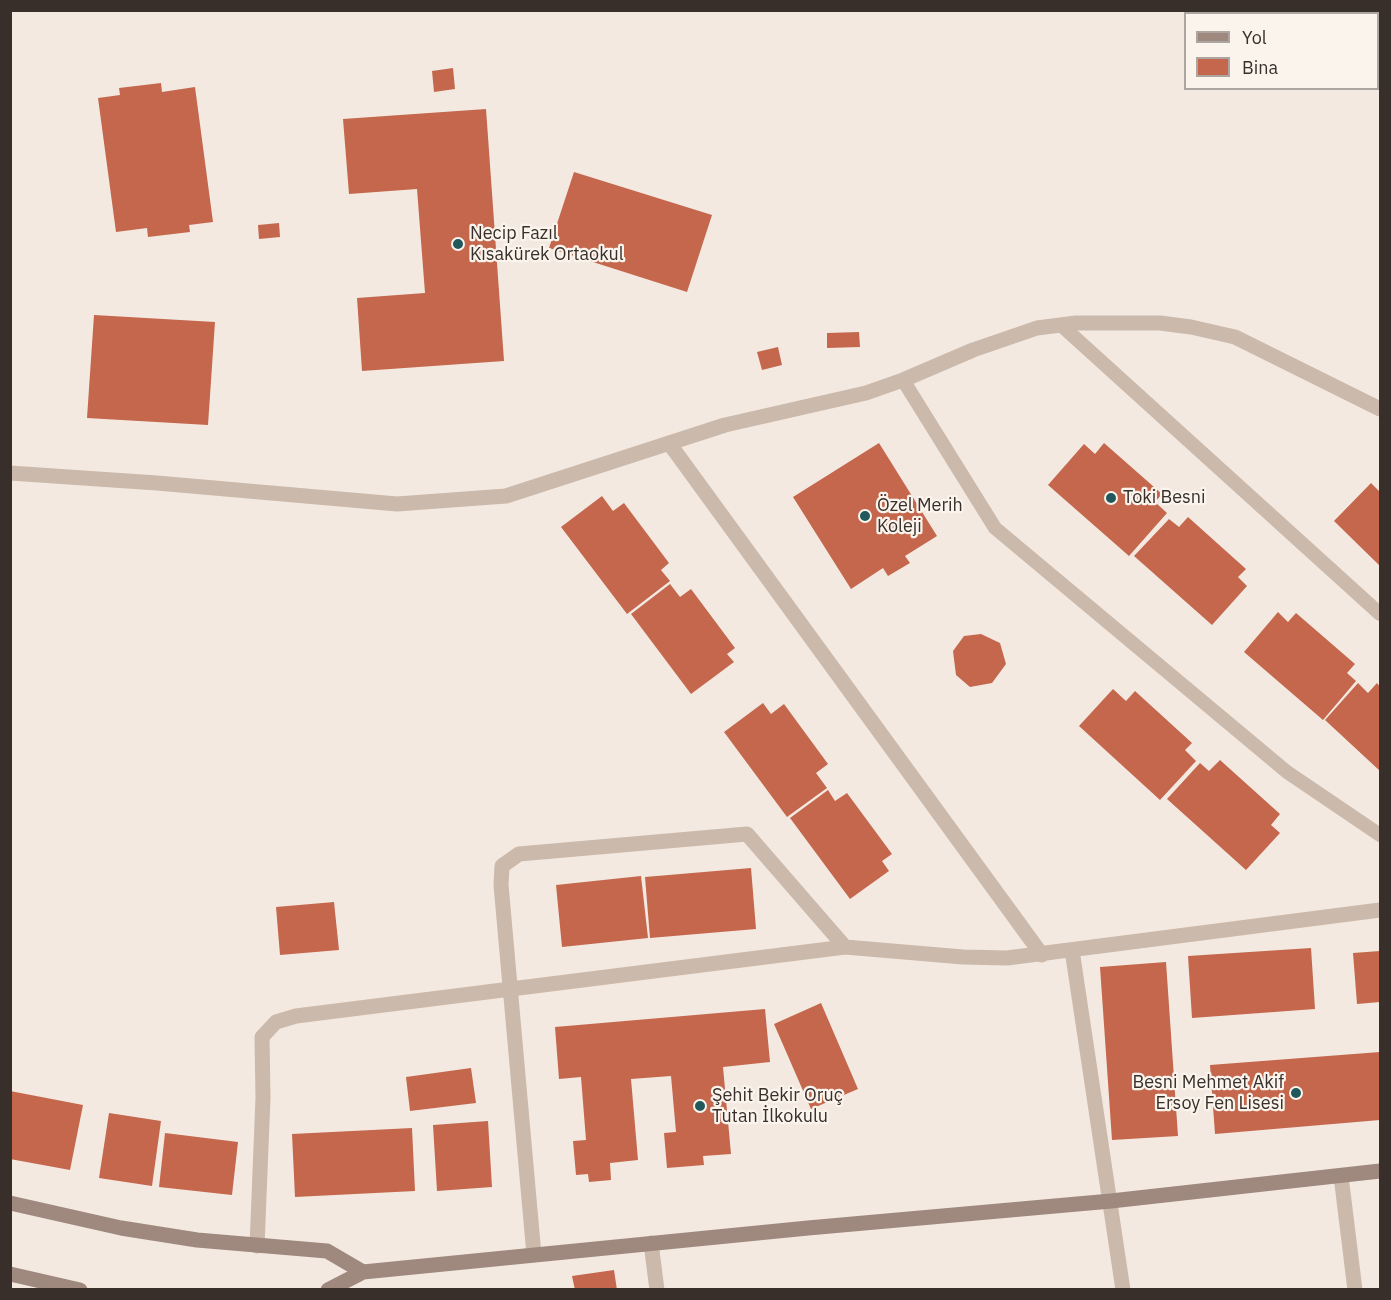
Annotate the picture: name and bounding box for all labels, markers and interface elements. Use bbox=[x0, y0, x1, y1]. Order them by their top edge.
legend bbox=[1184, 12, 1379, 90]
text: Yol bbox=[1242, 26, 1267, 49]
text: Bina bbox=[1242, 56, 1278, 79]
place label: Necip Fazıl Kısakürek Ortaokul bbox=[470, 223, 624, 266]
marker: Necip Fazıl Kısakürek Ortaokul bbox=[451, 237, 465, 251]
place label: Toki Besni bbox=[1123, 487, 1206, 509]
marker: Toki Besni bbox=[1104, 491, 1118, 505]
place label: Özel Merih Koleji bbox=[877, 495, 963, 538]
marker: Özel Merih Koleji bbox=[858, 509, 872, 523]
place label: Besni Mehmet Akif Ersoy Fen Lisesi bbox=[1132, 1072, 1284, 1114]
place label: Şehit Bekir Oruç Tutan İlkokulu bbox=[712, 1085, 843, 1128]
marker: Besni Mehmet Akif Ersoy Fen Lisesi bbox=[1289, 1086, 1303, 1100]
marker: Şehit Bekir Oruç Tutan İlkokulu bbox=[693, 1099, 707, 1113]

